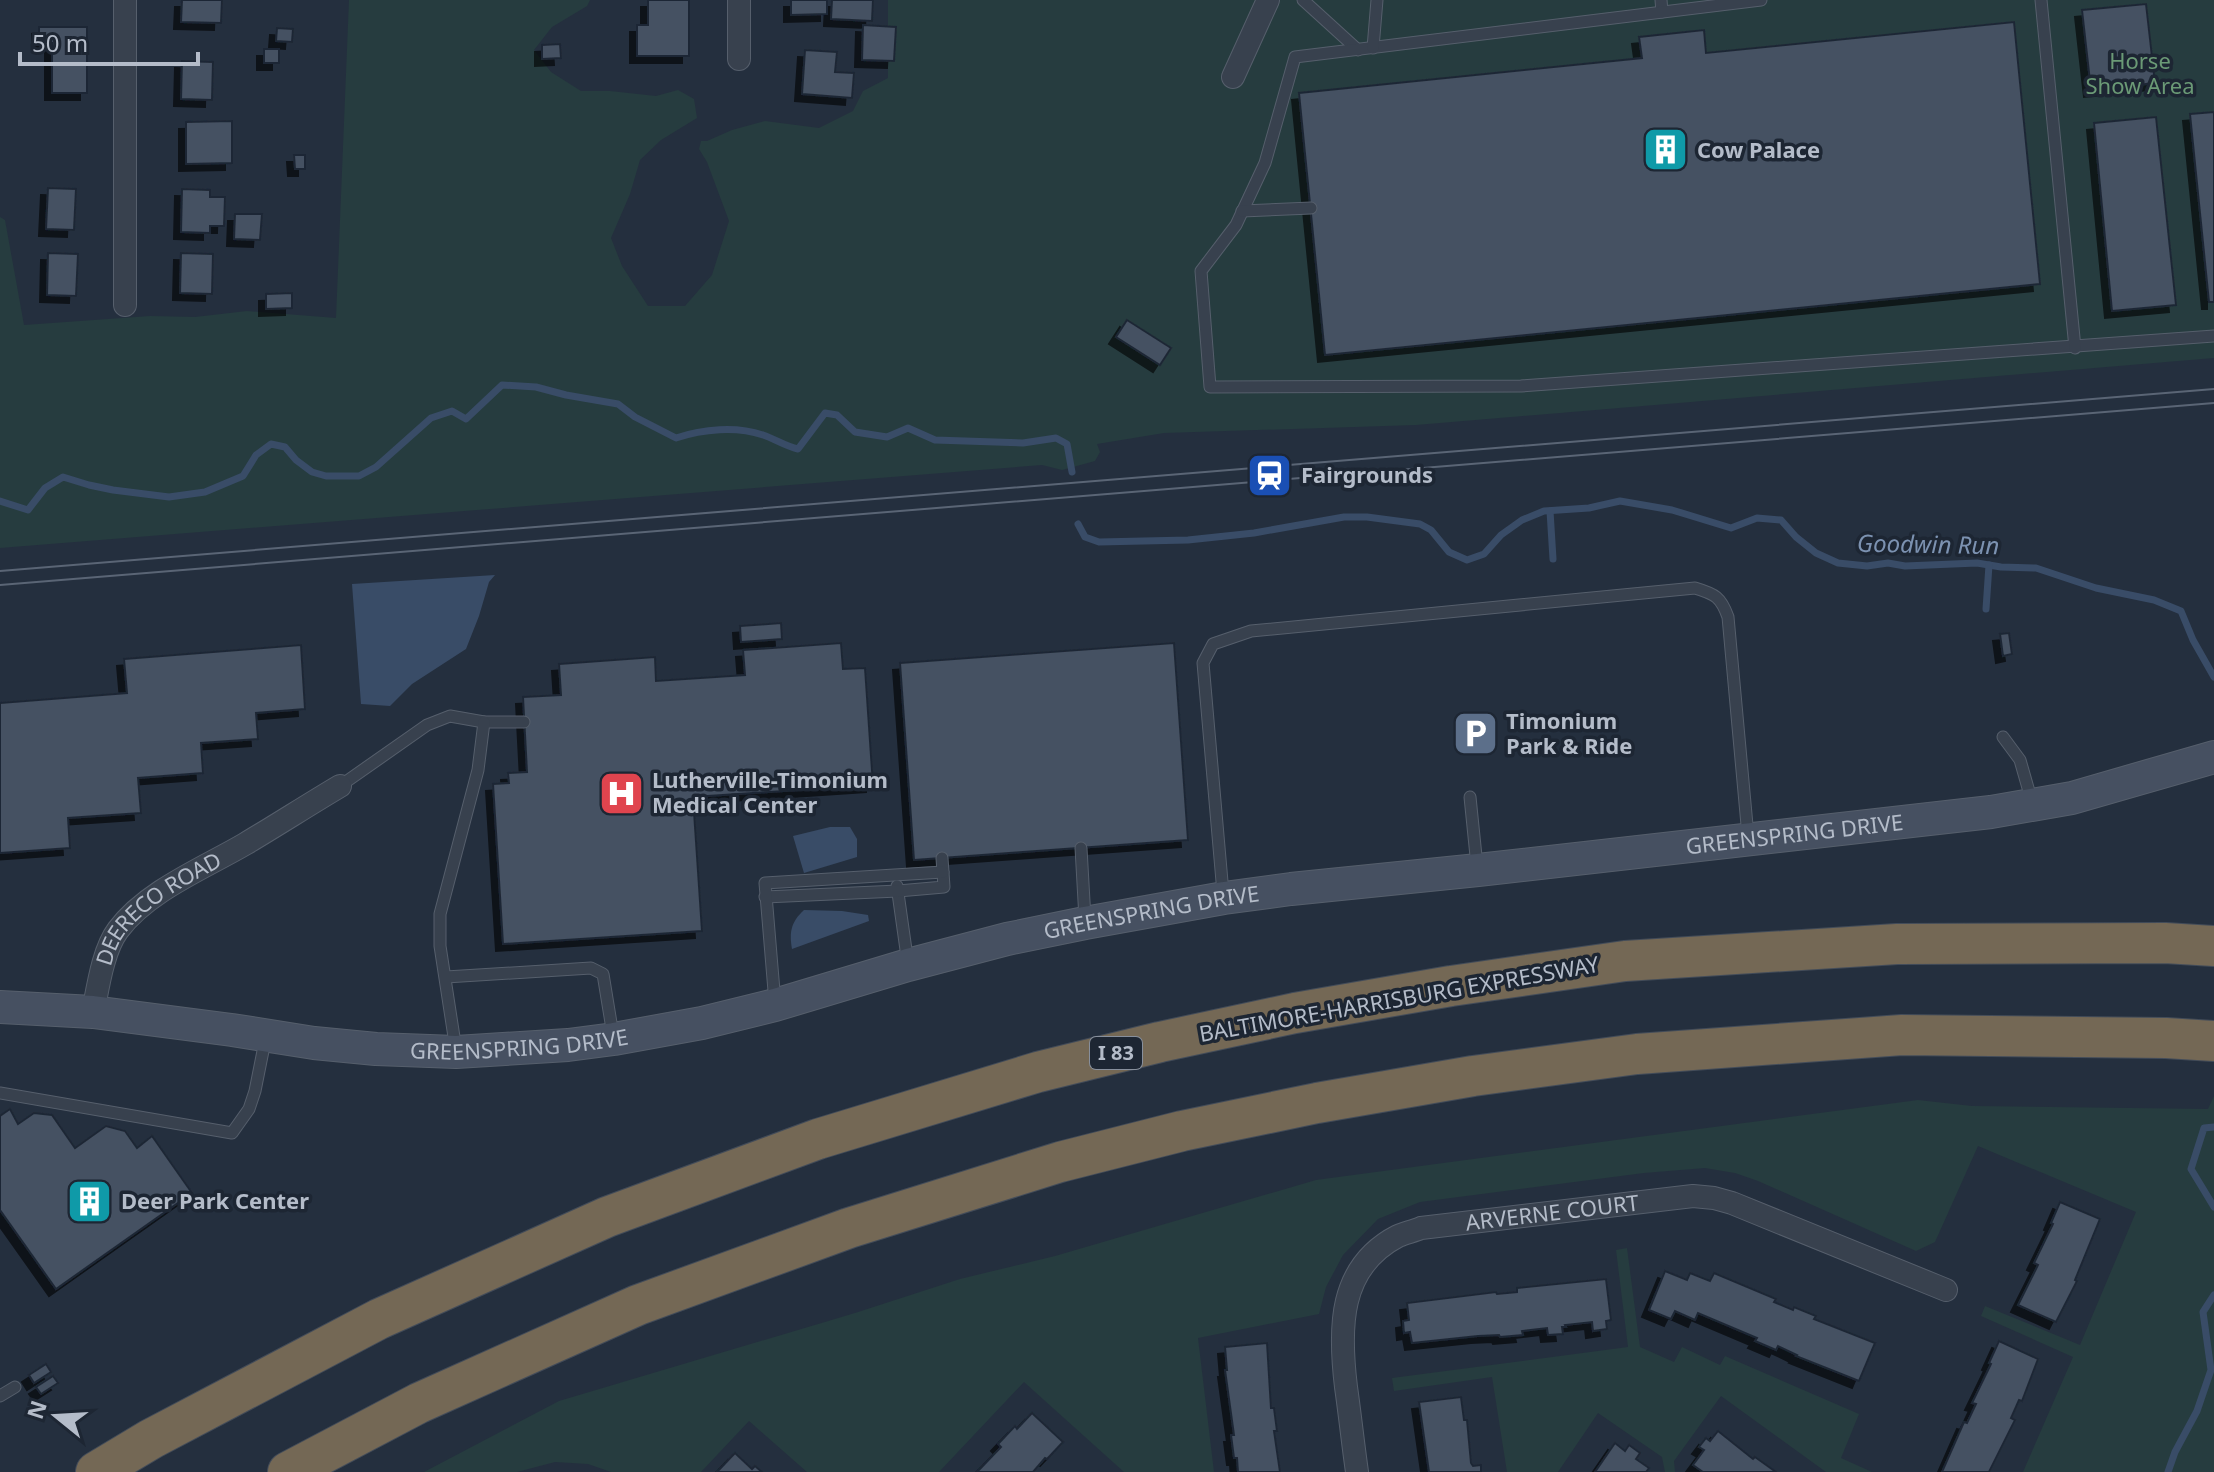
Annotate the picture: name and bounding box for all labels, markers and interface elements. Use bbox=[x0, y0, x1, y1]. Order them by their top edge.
scale bar bbox=[20, 16, 198, 66]
text: 50 m bbox=[32, 26, 88, 59]
park label: Horse Show Area bbox=[2085, 45, 2195, 100]
building icon: Cow Palace bbox=[1642, 126, 1690, 174]
place label: Cow Palace bbox=[1697, 134, 1820, 164]
station icon: Fairgrounds bbox=[1246, 451, 1294, 499]
place label: Fairgrounds bbox=[1301, 459, 1433, 489]
water label: Goodwin Run bbox=[1857, 526, 2000, 561]
place label: Timonium Park & Ride bbox=[1506, 705, 1632, 760]
parking icon: Timonium Park & Ride bbox=[1451, 710, 1499, 758]
place label: Lutherville-Timonium Medical Center bbox=[652, 764, 888, 819]
hospital icon: Lutherville-Timonium Medical Center bbox=[597, 769, 645, 817]
street label: GREENSPRING DRIVE bbox=[1684, 806, 1905, 860]
street label: DEERECO ROAD bbox=[88, 844, 226, 969]
street label: GREENSPRING DRIVE bbox=[1041, 877, 1261, 945]
street label: BALTIMORE-HARRISBURG EXPRESSWAY bbox=[1196, 948, 1602, 1048]
street label: GREENSPRING DRIVE bbox=[410, 1021, 630, 1066]
road number: I 83 bbox=[1090, 1037, 1142, 1069]
building icon: Deer Park Center bbox=[66, 1177, 114, 1225]
place label: Deer Park Center bbox=[121, 1185, 309, 1215]
street label: ARVERNE COURT bbox=[1464, 1186, 1640, 1237]
north arrow bbox=[16, 1376, 96, 1456]
text: N bbox=[19, 1396, 53, 1423]

